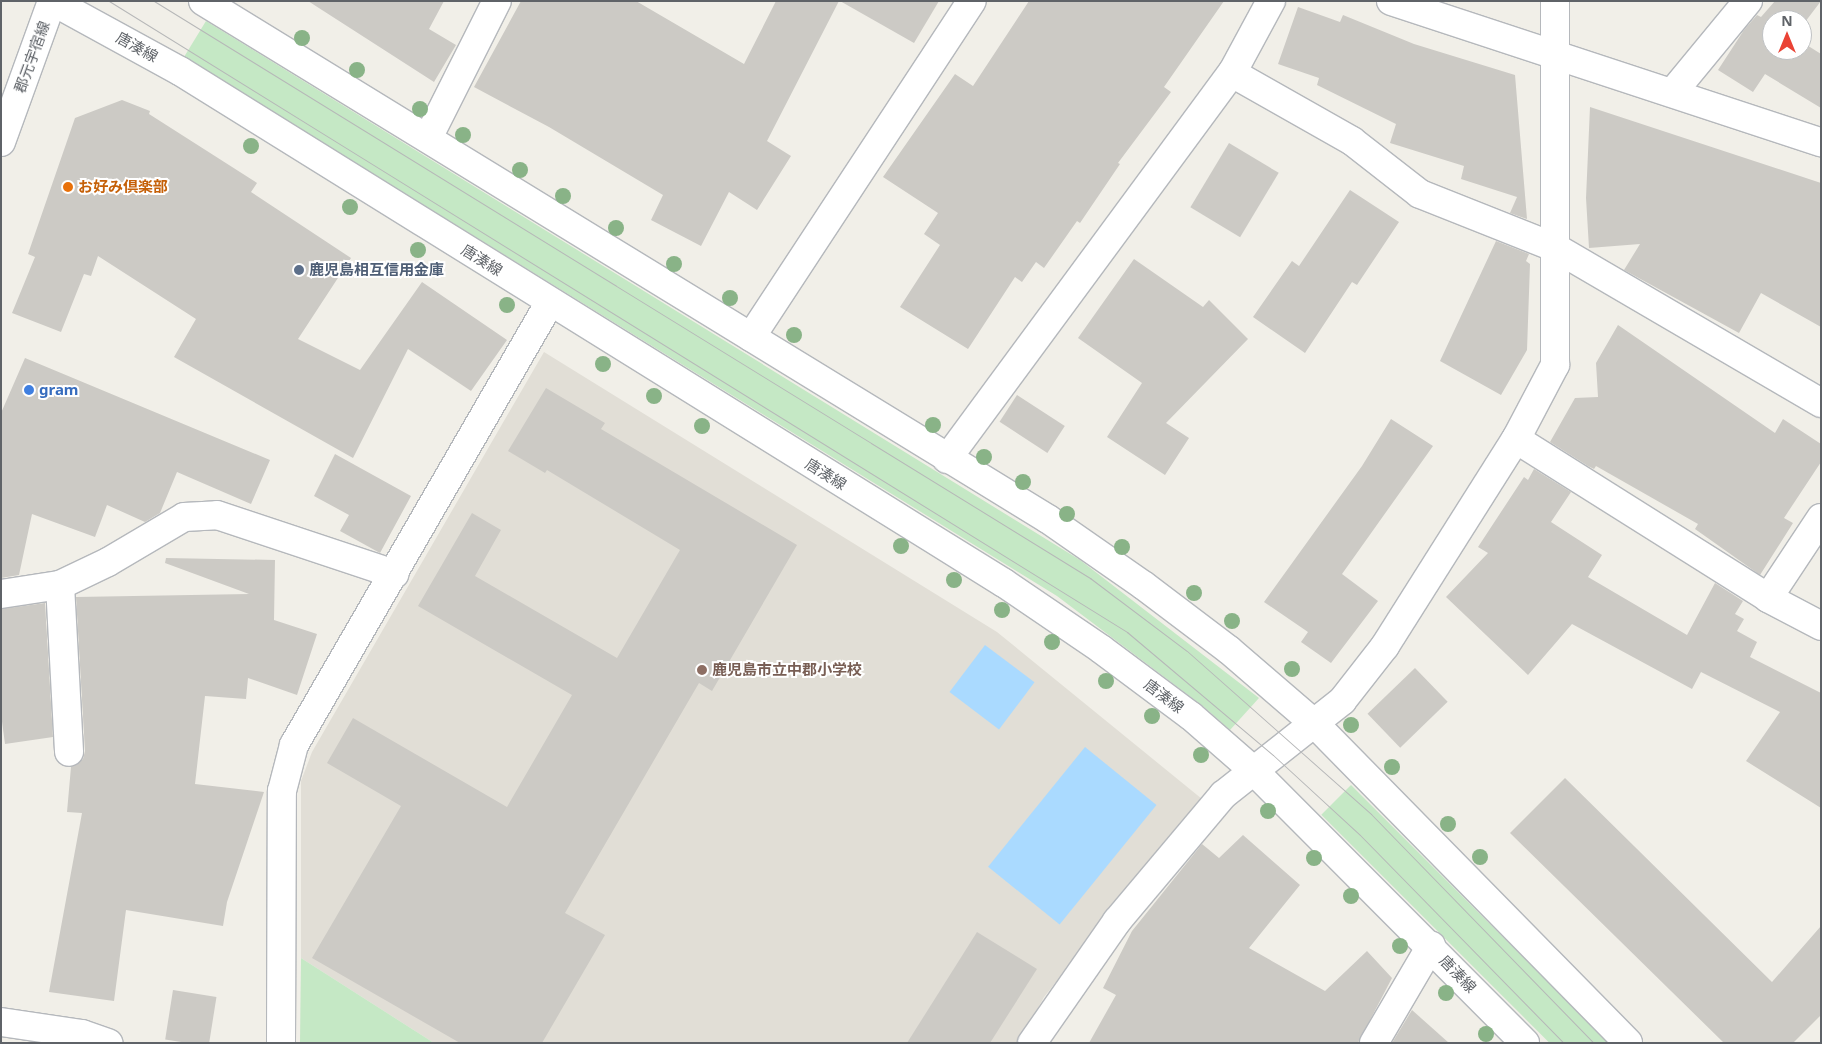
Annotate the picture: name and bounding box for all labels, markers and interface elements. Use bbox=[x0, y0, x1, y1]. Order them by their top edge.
north arrow bbox=[1762, 10, 1812, 60]
text: N bbox=[1781, 11, 1793, 30]
street label: 郡元宇宿線 bbox=[11, 19, 53, 95]
street label: 唐湊線 bbox=[113, 28, 161, 66]
place label: お好み倶楽部 bbox=[78, 178, 168, 196]
marker: お好み倶楽部 bbox=[62, 181, 74, 193]
street label: 唐湊線 bbox=[458, 240, 506, 280]
place label: 鹿児島相互信用金庫 bbox=[309, 261, 444, 279]
marker: 鹿児島相互信用金庫 bbox=[293, 264, 305, 276]
place label: gram bbox=[39, 381, 78, 399]
marker: gram bbox=[23, 384, 35, 396]
street label: 唐湊線 bbox=[802, 454, 850, 494]
place label: 鹿児島市立中郡小学校 bbox=[712, 661, 862, 679]
marker: 鹿児島市立中郡小学校 bbox=[696, 664, 708, 676]
street label: 唐湊線 bbox=[1141, 675, 1187, 717]
street label: 唐湊線 bbox=[1436, 952, 1480, 996]

